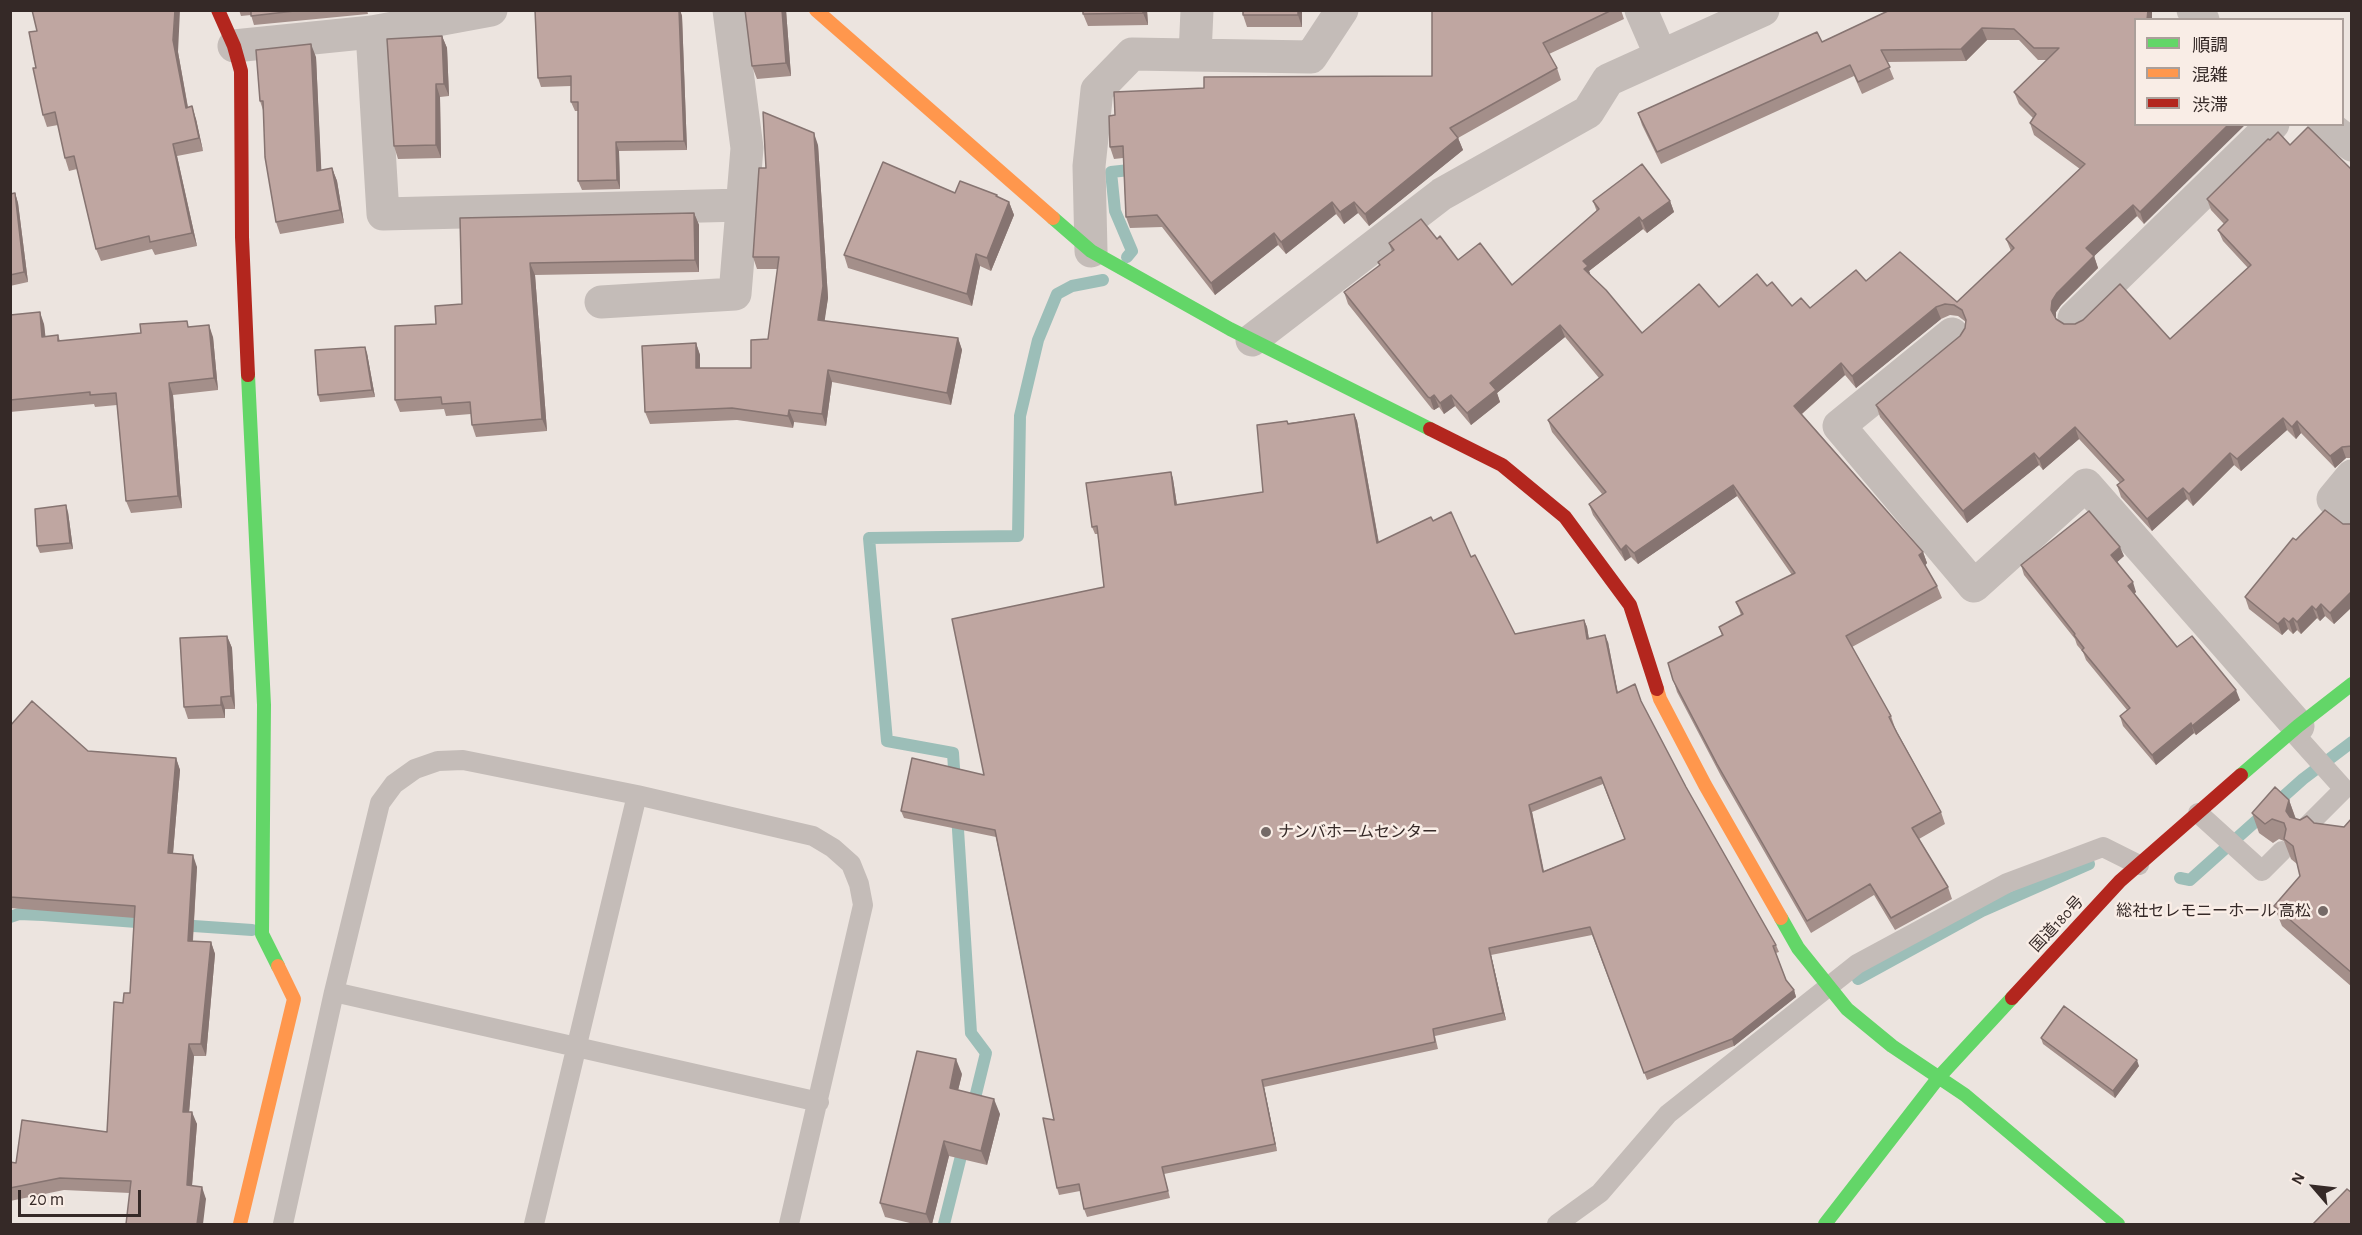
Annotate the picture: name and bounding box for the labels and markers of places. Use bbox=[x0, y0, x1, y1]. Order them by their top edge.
place label: ナンバホームセンター bbox=[1278, 822, 1438, 842]
marker: ナンバホームセンター bbox=[1259, 825, 1273, 839]
place label: 総社セレモニーホール 高松 bbox=[2116, 901, 2311, 921]
marker: 総社セレモニーホール 高松 bbox=[2316, 904, 2330, 918]

